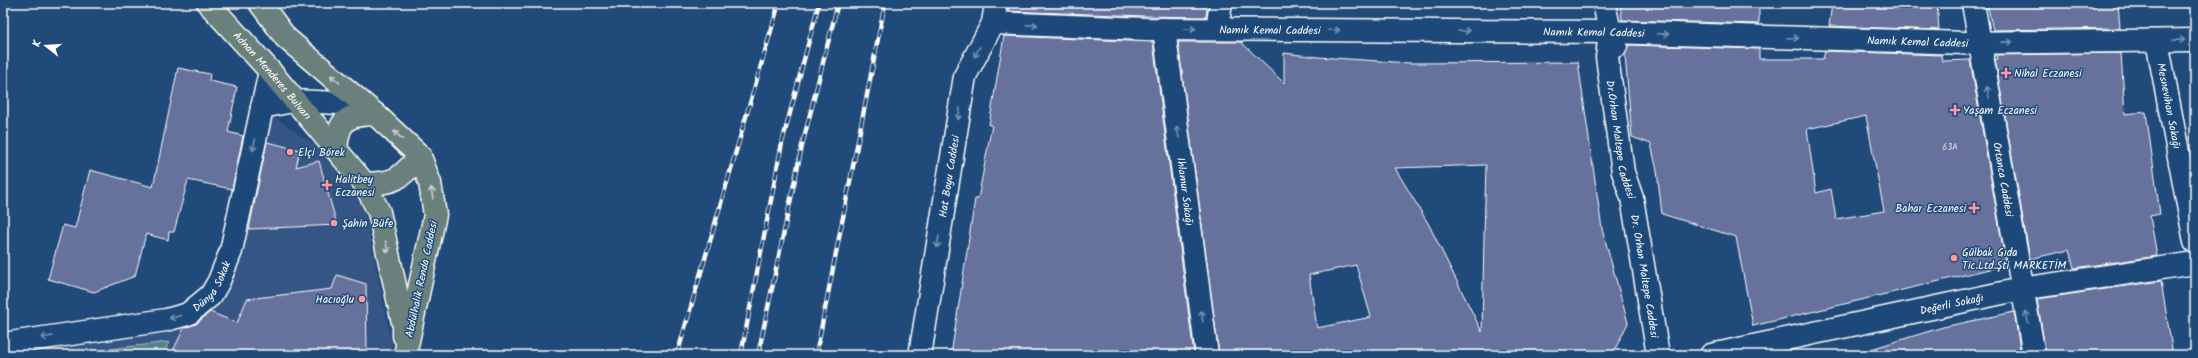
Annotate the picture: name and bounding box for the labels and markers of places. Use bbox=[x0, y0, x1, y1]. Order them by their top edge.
place label: Nihal Eczanesi bbox=[2014, 65, 2082, 83]
marker: Nihal Eczanesi bbox=[2001, 68, 2011, 78]
place label: Yaşam Eczanesi bbox=[1963, 102, 2037, 120]
marker: Yaşam Eczanesi bbox=[1950, 105, 1960, 115]
place label: Elçi Börek bbox=[298, 144, 346, 162]
marker: Elçi Börek bbox=[285, 147, 295, 157]
place label: Halitbey Eczanesi bbox=[335, 171, 375, 202]
marker: Halitbey Eczanesi bbox=[322, 180, 332, 190]
place label: Bahar Eczanesi bbox=[1895, 200, 1966, 218]
marker: Bahar Eczanesi bbox=[1969, 203, 1979, 213]
place label: Şahin Büfe bbox=[342, 215, 393, 233]
marker: Şahin Büfe bbox=[329, 218, 339, 228]
place label: Gülbak Gıda Tic.Ltd.Şti MARKETİM bbox=[1962, 244, 2067, 275]
marker: Gülbak Gıda Tic.Ltd.Şti MARKETİM bbox=[1949, 253, 1959, 263]
place label: Hacıoğlu bbox=[316, 291, 355, 309]
marker: Hacıoğlu bbox=[357, 294, 367, 304]

